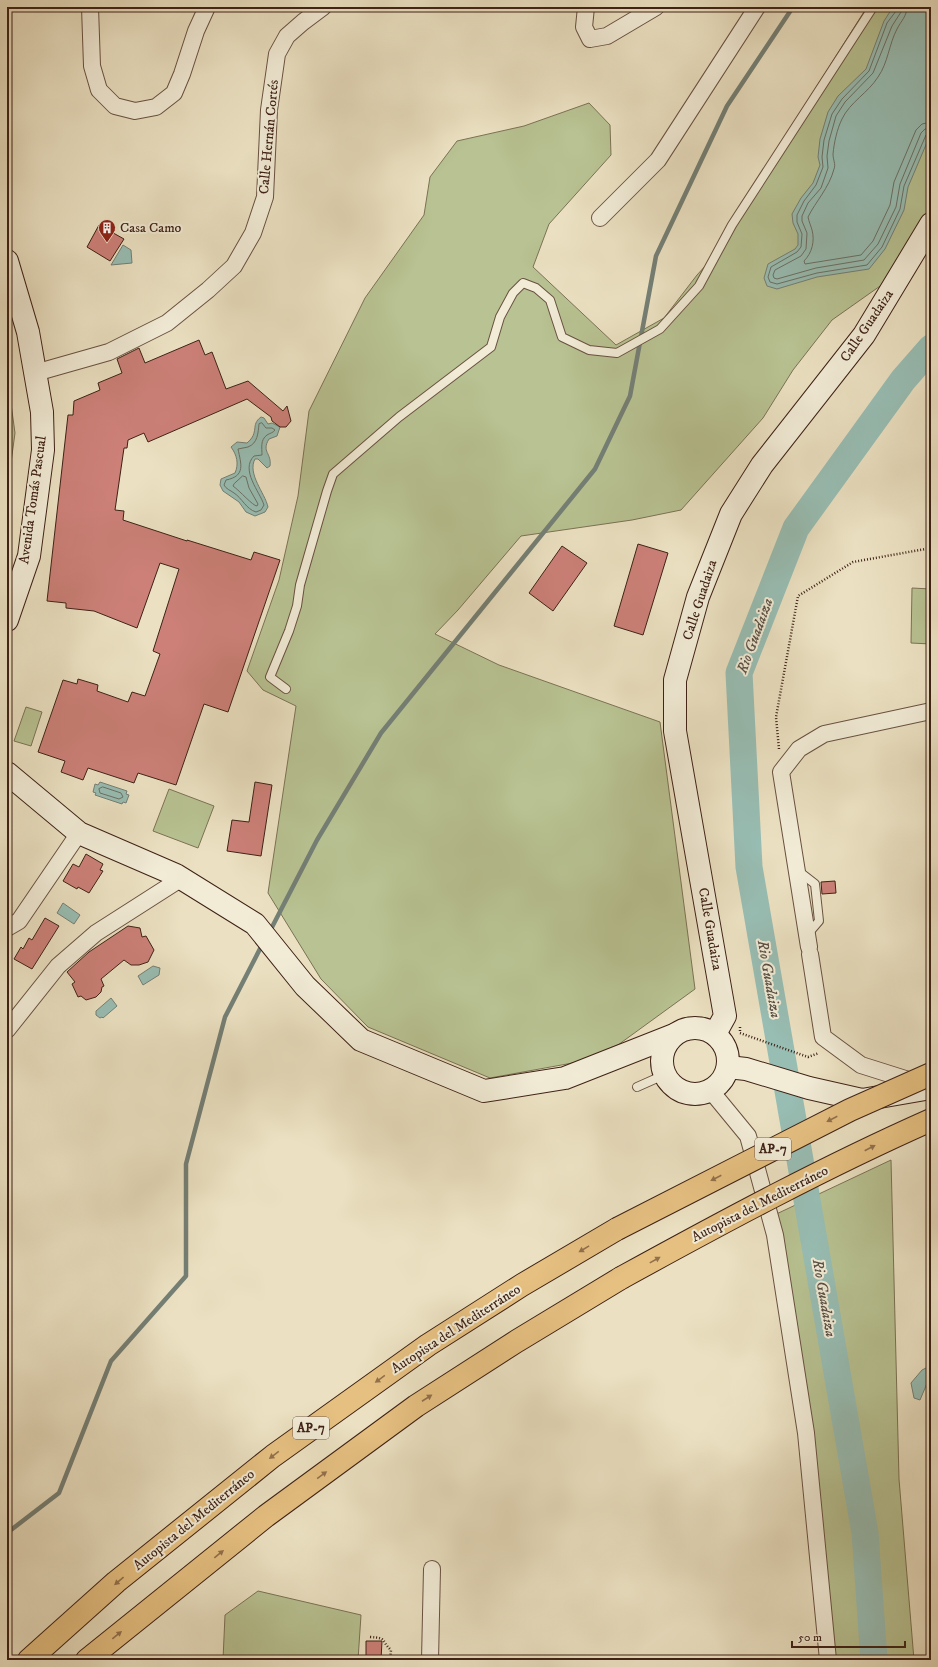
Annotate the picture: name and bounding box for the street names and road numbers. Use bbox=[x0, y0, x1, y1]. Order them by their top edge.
street label: Calle Hernán Cortés bbox=[255, 79, 283, 195]
street label: Calle Guadaiza bbox=[836, 286, 898, 366]
street label: Avenida Tomás Pascual bbox=[15, 434, 51, 565]
street label: Calle Guadaiza bbox=[679, 557, 721, 642]
street label: Calle Guadaiza bbox=[694, 886, 726, 972]
road number: AP-7 bbox=[755, 1138, 791, 1160]
street label: Autopista del Mediterráneo bbox=[689, 1162, 832, 1246]
street label: Autopista del Mediterráneo bbox=[388, 1280, 524, 1378]
road number: AP-7 bbox=[293, 1417, 329, 1439]
street label: Autopista del Mediterráneo bbox=[130, 1465, 259, 1575]

